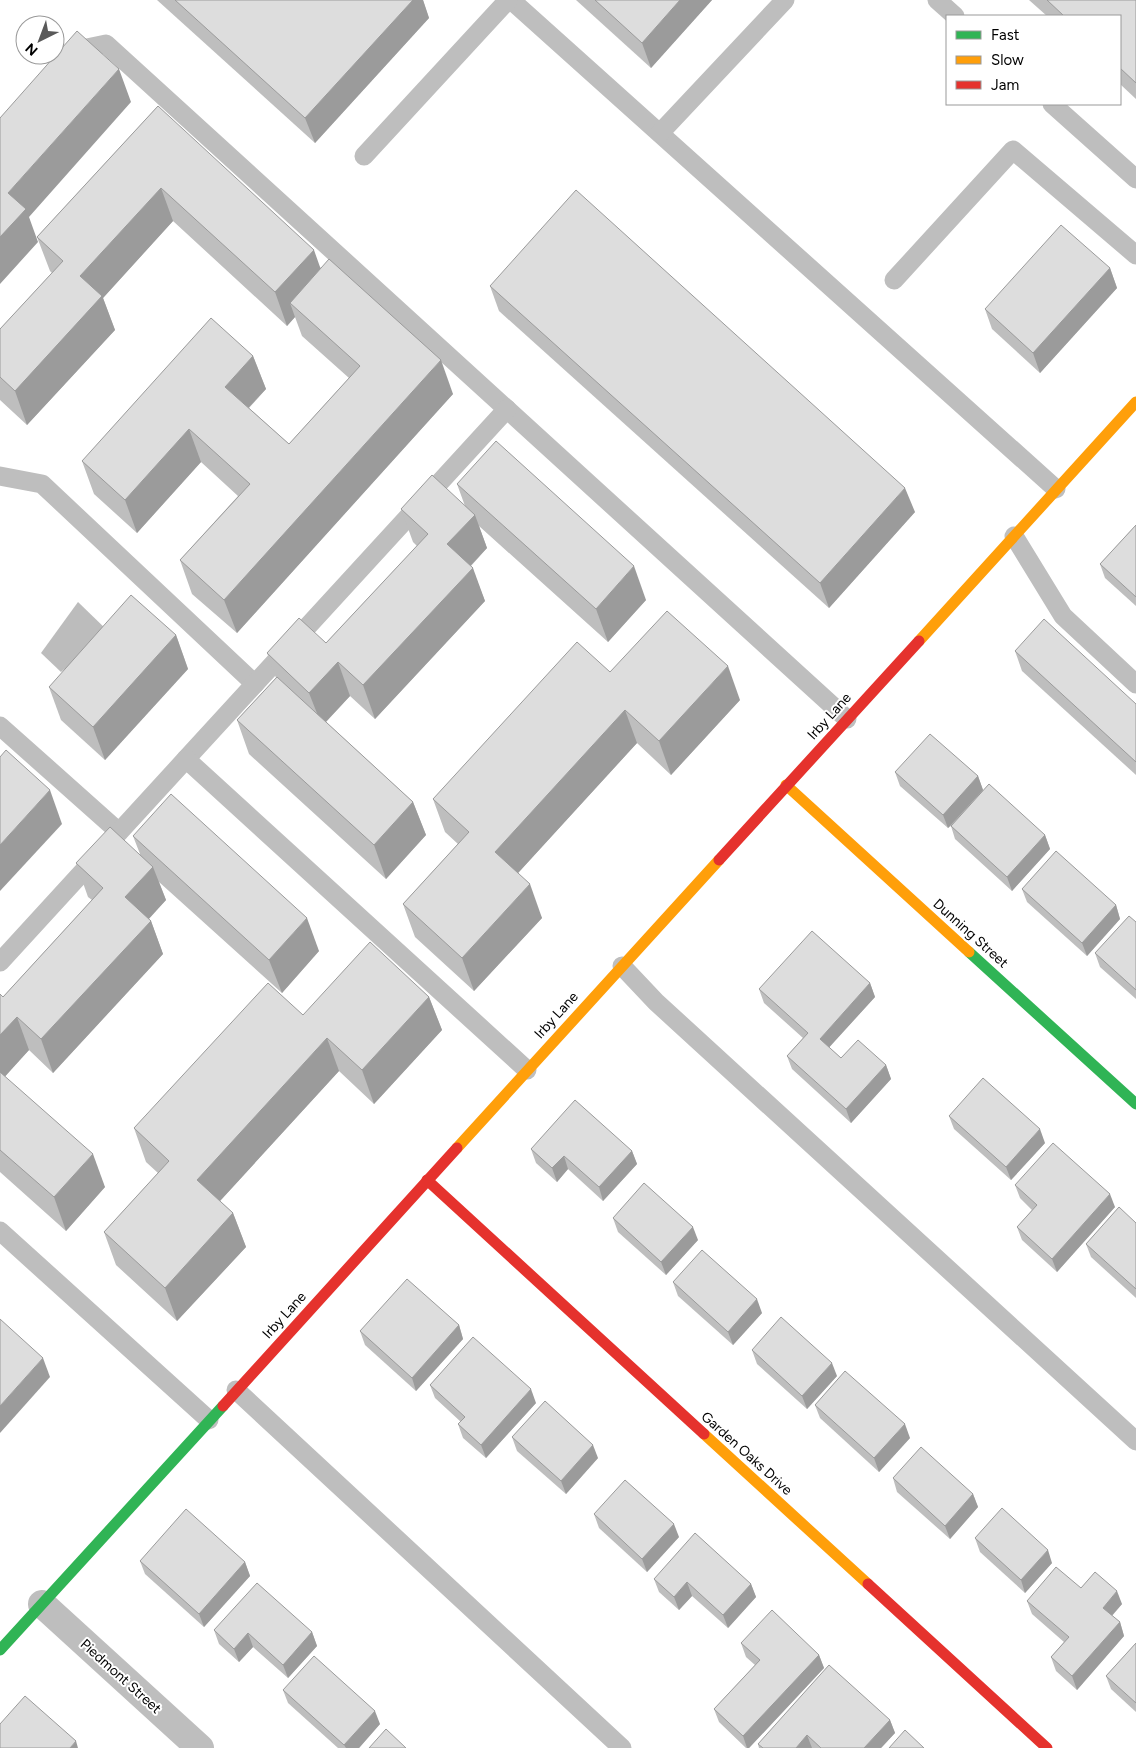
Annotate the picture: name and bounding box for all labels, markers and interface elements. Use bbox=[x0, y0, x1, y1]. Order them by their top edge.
north arrow bbox=[15, 15, 65, 65]
legend bbox=[946, 15, 1121, 105]
text: Fast bbox=[991, 26, 1020, 44]
text: N bbox=[22, 39, 41, 59]
text: Slow bbox=[991, 51, 1024, 69]
text: Jam bbox=[991, 76, 1019, 94]
street label: Irby Lane bbox=[804, 689, 855, 743]
street label: Dunning Street bbox=[930, 895, 1012, 971]
street label: Irby Lane bbox=[531, 988, 582, 1042]
street label: Irby Lane bbox=[259, 1288, 310, 1342]
street label: Garden Oaks Drive bbox=[698, 1408, 796, 1499]
street label: Piedmont Street bbox=[77, 1636, 165, 1717]

